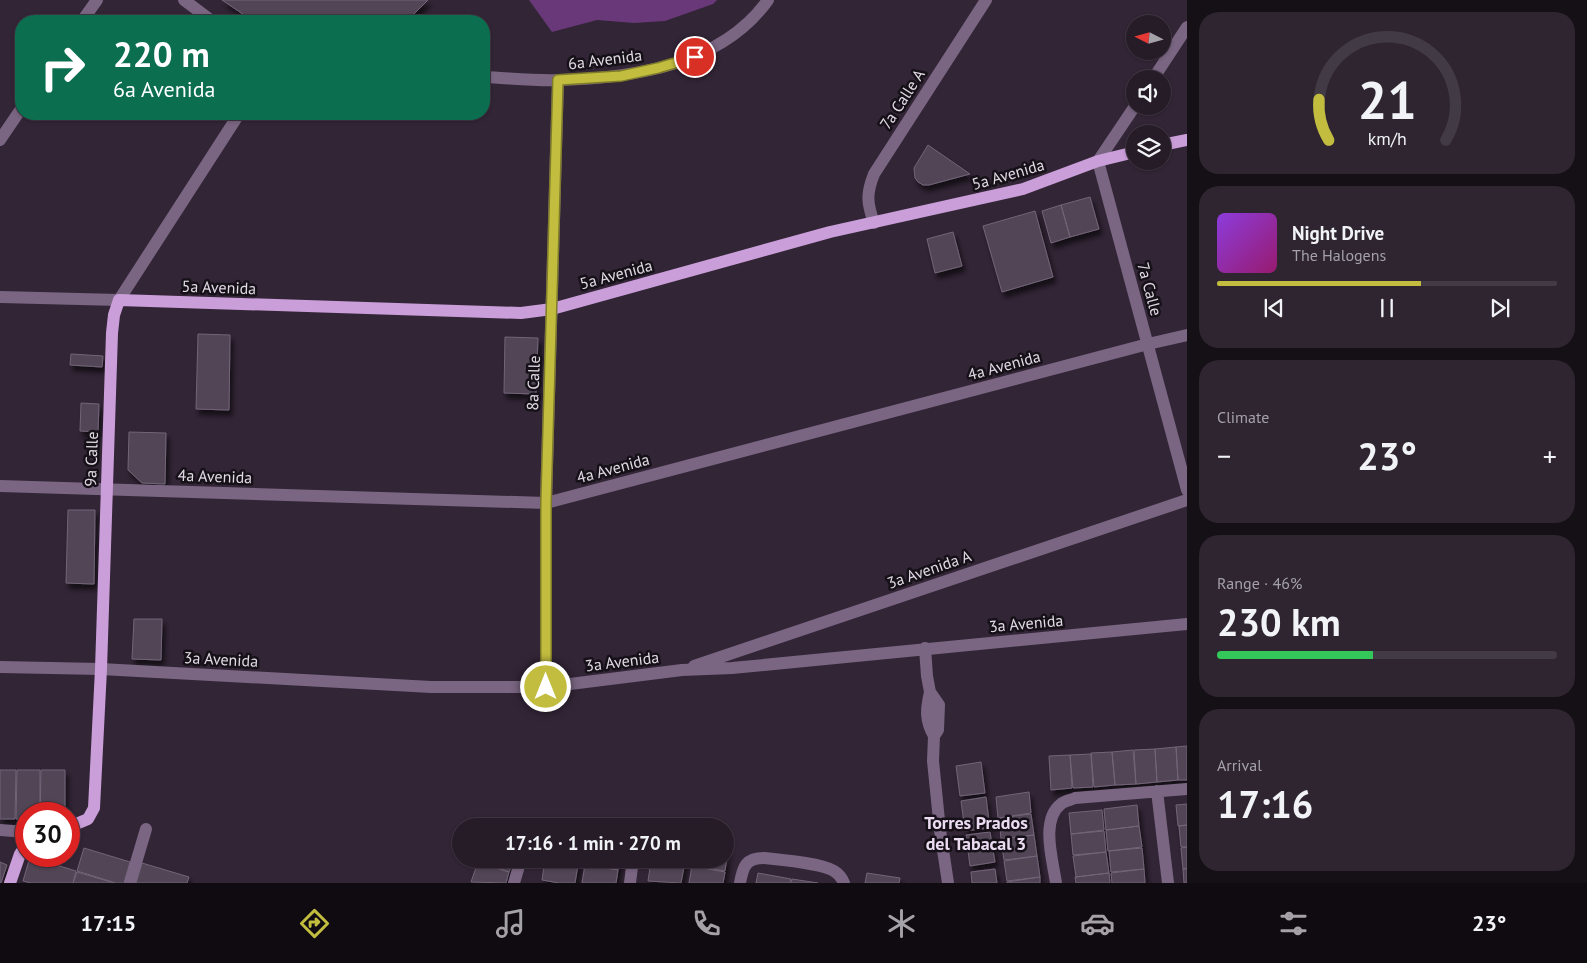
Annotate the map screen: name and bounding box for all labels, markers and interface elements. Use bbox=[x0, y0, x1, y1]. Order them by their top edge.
north arrow bbox=[1126, 15, 1171, 60]
map controls bbox=[1126, 15, 1171, 170]
text: 220 m bbox=[113, 31, 210, 77]
icon: right bbox=[30, 35, 95, 100]
pin bbox=[674, 36, 716, 78]
icon: arrive bbox=[681, 43, 709, 71]
street label: 6a Avenida bbox=[567, 45, 643, 73]
street label: 7a Calle A bbox=[875, 65, 929, 133]
text: 21 bbox=[1358, 66, 1416, 133]
button: sound bbox=[1126, 70, 1171, 115]
text: 6a Avenida bbox=[113, 75, 215, 103]
button: layers bbox=[1126, 125, 1171, 170]
text: km/h bbox=[1367, 127, 1407, 150]
street label: 5a Avenida bbox=[969, 154, 1047, 194]
text: Night Drive bbox=[1292, 221, 1384, 245]
text: The Halogens bbox=[1292, 245, 1386, 265]
street label: 5a Avenida bbox=[577, 255, 655, 293]
street label: 7a Calle bbox=[1133, 260, 1167, 318]
street label: 5a Avenida bbox=[181, 276, 257, 298]
icon: previous bbox=[1260, 294, 1288, 322]
icon: pause bbox=[1373, 294, 1401, 322]
icon: next bbox=[1486, 294, 1514, 322]
street label: 4a Avenida bbox=[965, 346, 1043, 384]
street label: 8a Calle bbox=[522, 355, 544, 411]
text: Climate bbox=[1217, 407, 1269, 427]
street label: 9a Calle bbox=[80, 431, 102, 487]
text: 23° bbox=[1357, 431, 1417, 480]
text: − bbox=[1217, 437, 1231, 474]
text: + bbox=[1543, 437, 1557, 474]
street label: 4a Avenida bbox=[574, 449, 652, 487]
street label: 4a Avenida bbox=[177, 465, 253, 487]
street label: 3a Avenida A bbox=[884, 545, 974, 593]
text: Range · 46% bbox=[1217, 573, 1302, 593]
text: 230 km bbox=[1217, 597, 1341, 646]
street label: 3a Avenida bbox=[988, 610, 1064, 636]
street label: 3a Avenida bbox=[183, 647, 259, 671]
street label: 3a Avenida bbox=[584, 647, 660, 675]
position arrow bbox=[519, 660, 571, 712]
text: Arrival bbox=[1217, 755, 1262, 775]
text: 17:16 bbox=[1217, 779, 1313, 828]
speed limit sign: 30 bbox=[15, 802, 80, 867]
district label: Torres Prados del Tabacal 3 bbox=[924, 811, 1028, 855]
text: 17:16 · 1 min · 270 m bbox=[505, 831, 681, 855]
icon: directions bbox=[297, 906, 332, 941]
icon: music bbox=[493, 906, 528, 941]
icon: phone bbox=[689, 906, 724, 941]
icon: climate bbox=[884, 906, 919, 941]
icon: car bbox=[1080, 906, 1115, 941]
icon: filters bbox=[1276, 906, 1311, 941]
text: 17:15 bbox=[80, 909, 136, 937]
text: 23° bbox=[1472, 909, 1506, 937]

